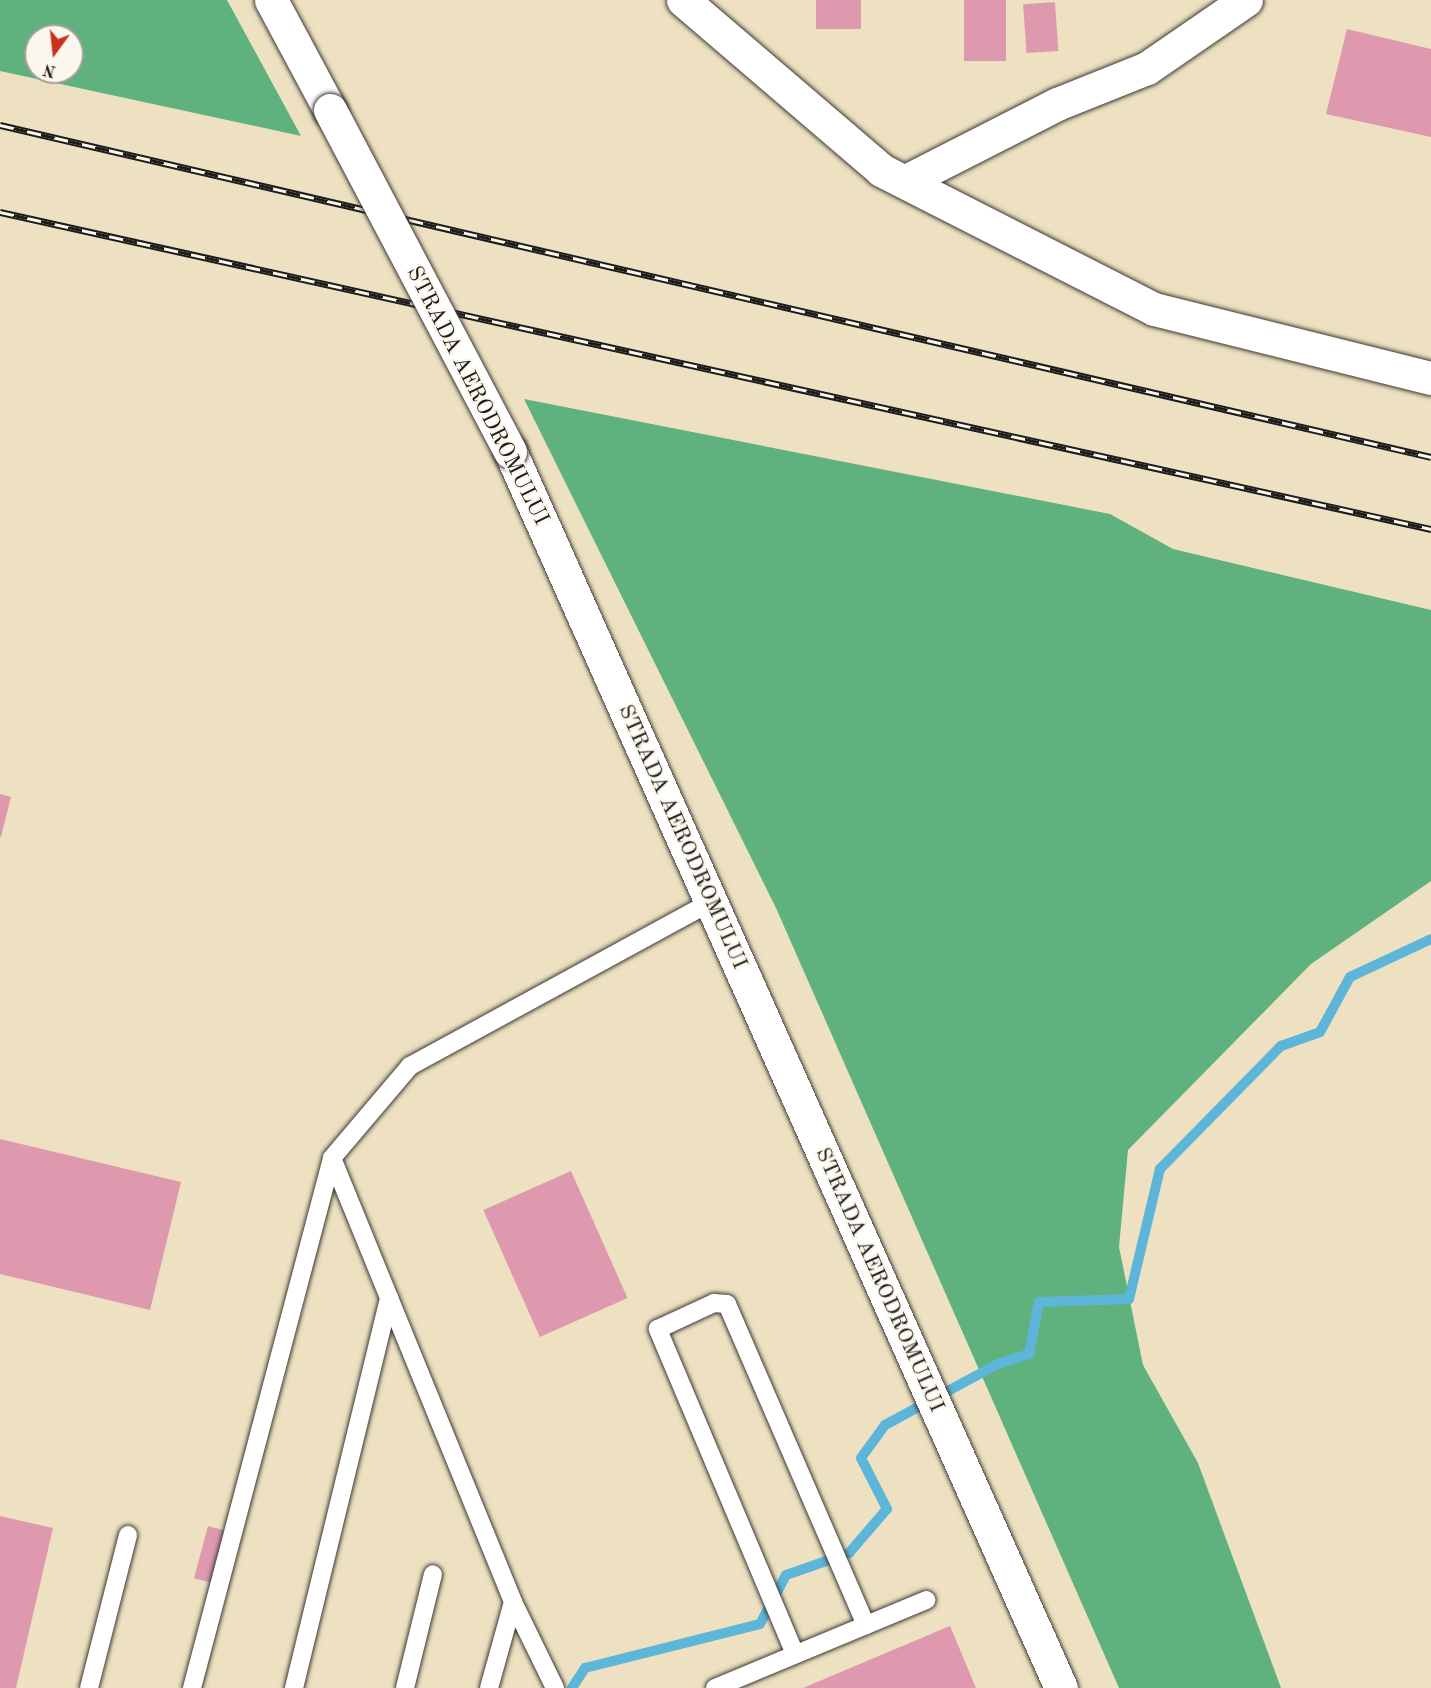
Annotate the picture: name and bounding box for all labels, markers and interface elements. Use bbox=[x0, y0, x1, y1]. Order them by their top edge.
north arrow bbox=[24, 24, 84, 84]
text: N bbox=[42, 60, 58, 79]
street label: STRADA AERODROMULUI bbox=[400, 262, 554, 530]
street label: STRADA AERODROMULUI bbox=[612, 701, 752, 973]
street label: STRADA AERODROMULUI bbox=[809, 1144, 949, 1416]

